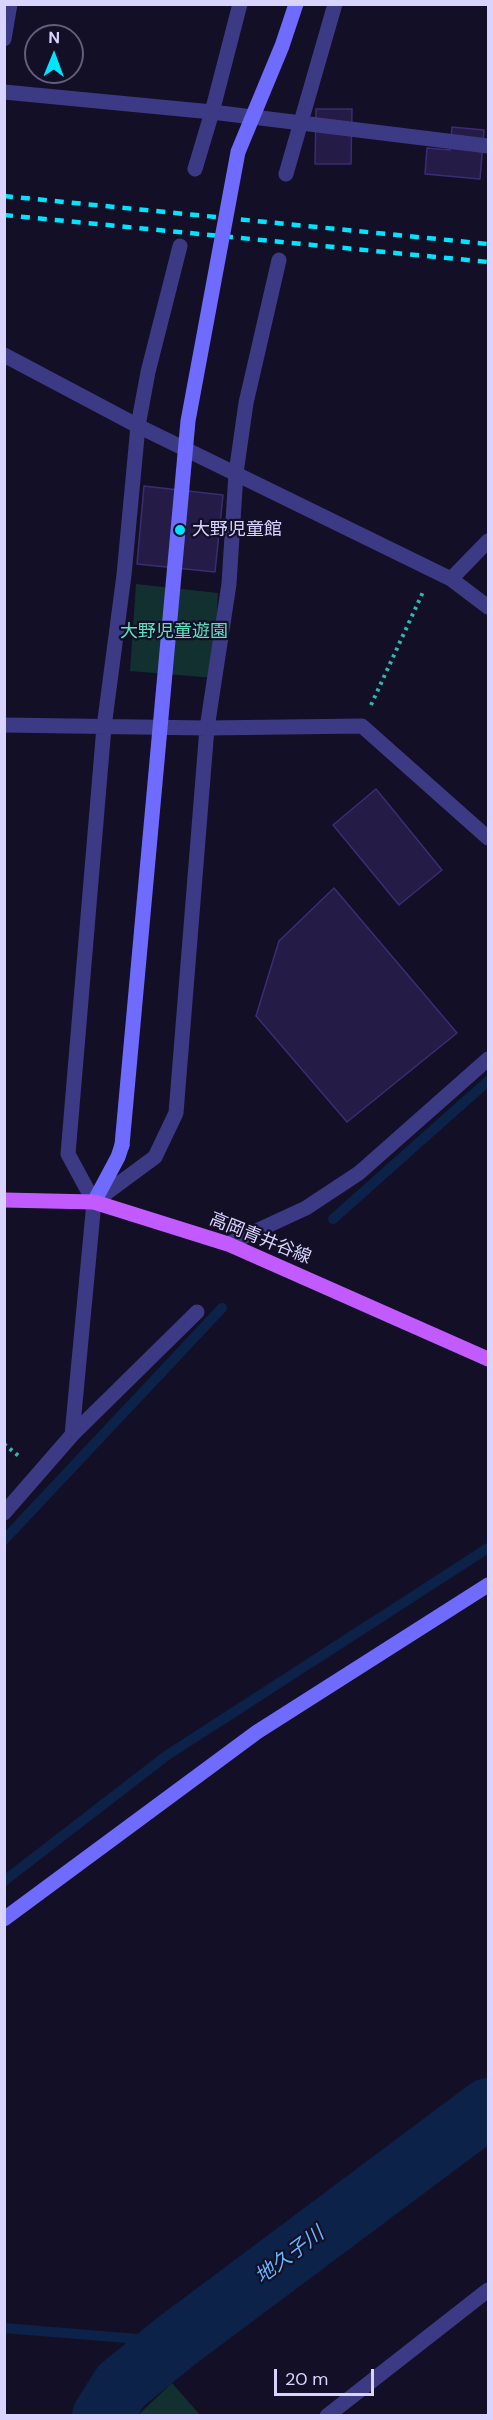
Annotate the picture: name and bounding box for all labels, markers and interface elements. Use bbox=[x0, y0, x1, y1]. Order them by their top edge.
north arrow bbox=[24, 24, 84, 84]
text: N bbox=[48, 27, 60, 48]
place label: 大野児童館 bbox=[192, 519, 282, 541]
marker: 大野児童館 bbox=[173, 523, 187, 537]
park label: 大野児童遊園 bbox=[120, 621, 228, 643]
street label: 高岡青井谷線 bbox=[206, 1209, 314, 1269]
water label: 地久子川 bbox=[251, 2222, 329, 2290]
scale bar bbox=[277, 2357, 378, 2395]
text: 20 m bbox=[285, 2367, 328, 2391]

